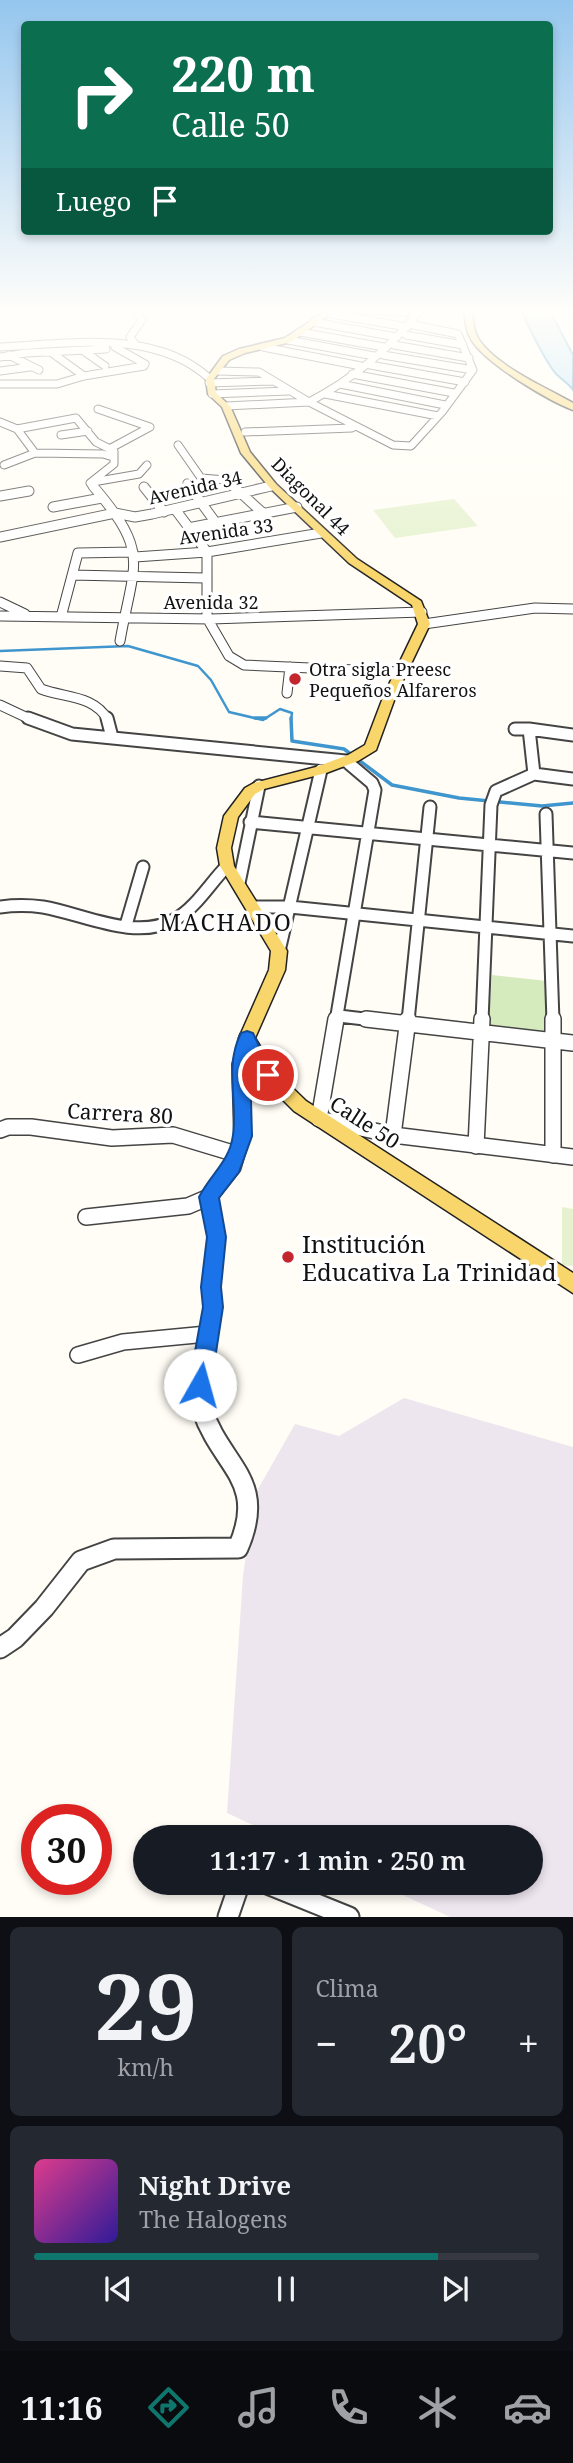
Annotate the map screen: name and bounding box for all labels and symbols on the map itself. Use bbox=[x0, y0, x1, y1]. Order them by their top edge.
street label: Diagonal 44 bbox=[267, 452, 355, 540]
street label: Avenida 34 bbox=[146, 465, 244, 509]
street label: Avenida 33 bbox=[177, 513, 275, 549]
street label: Avenida 32 bbox=[163, 590, 259, 614]
place label: Otra sigla Preesc Pequeños Alfareros bbox=[309, 657, 477, 702]
marker: Otra sigla Preesc Pequeños Alfareros bbox=[287, 671, 303, 687]
district label: MACHADO bbox=[159, 906, 293, 938]
pin bbox=[238, 1045, 298, 1105]
street label: Calle 50 bbox=[325, 1089, 405, 1155]
street label: Carrera 80 bbox=[66, 1096, 174, 1130]
place label: Institución Educativa La Trinidad bbox=[302, 1227, 557, 1288]
marker: Institución Educativa La Trinidad bbox=[280, 1249, 296, 1265]
position arrow bbox=[163, 1348, 237, 1422]
speed limit sign: 30 bbox=[21, 1804, 112, 1895]

